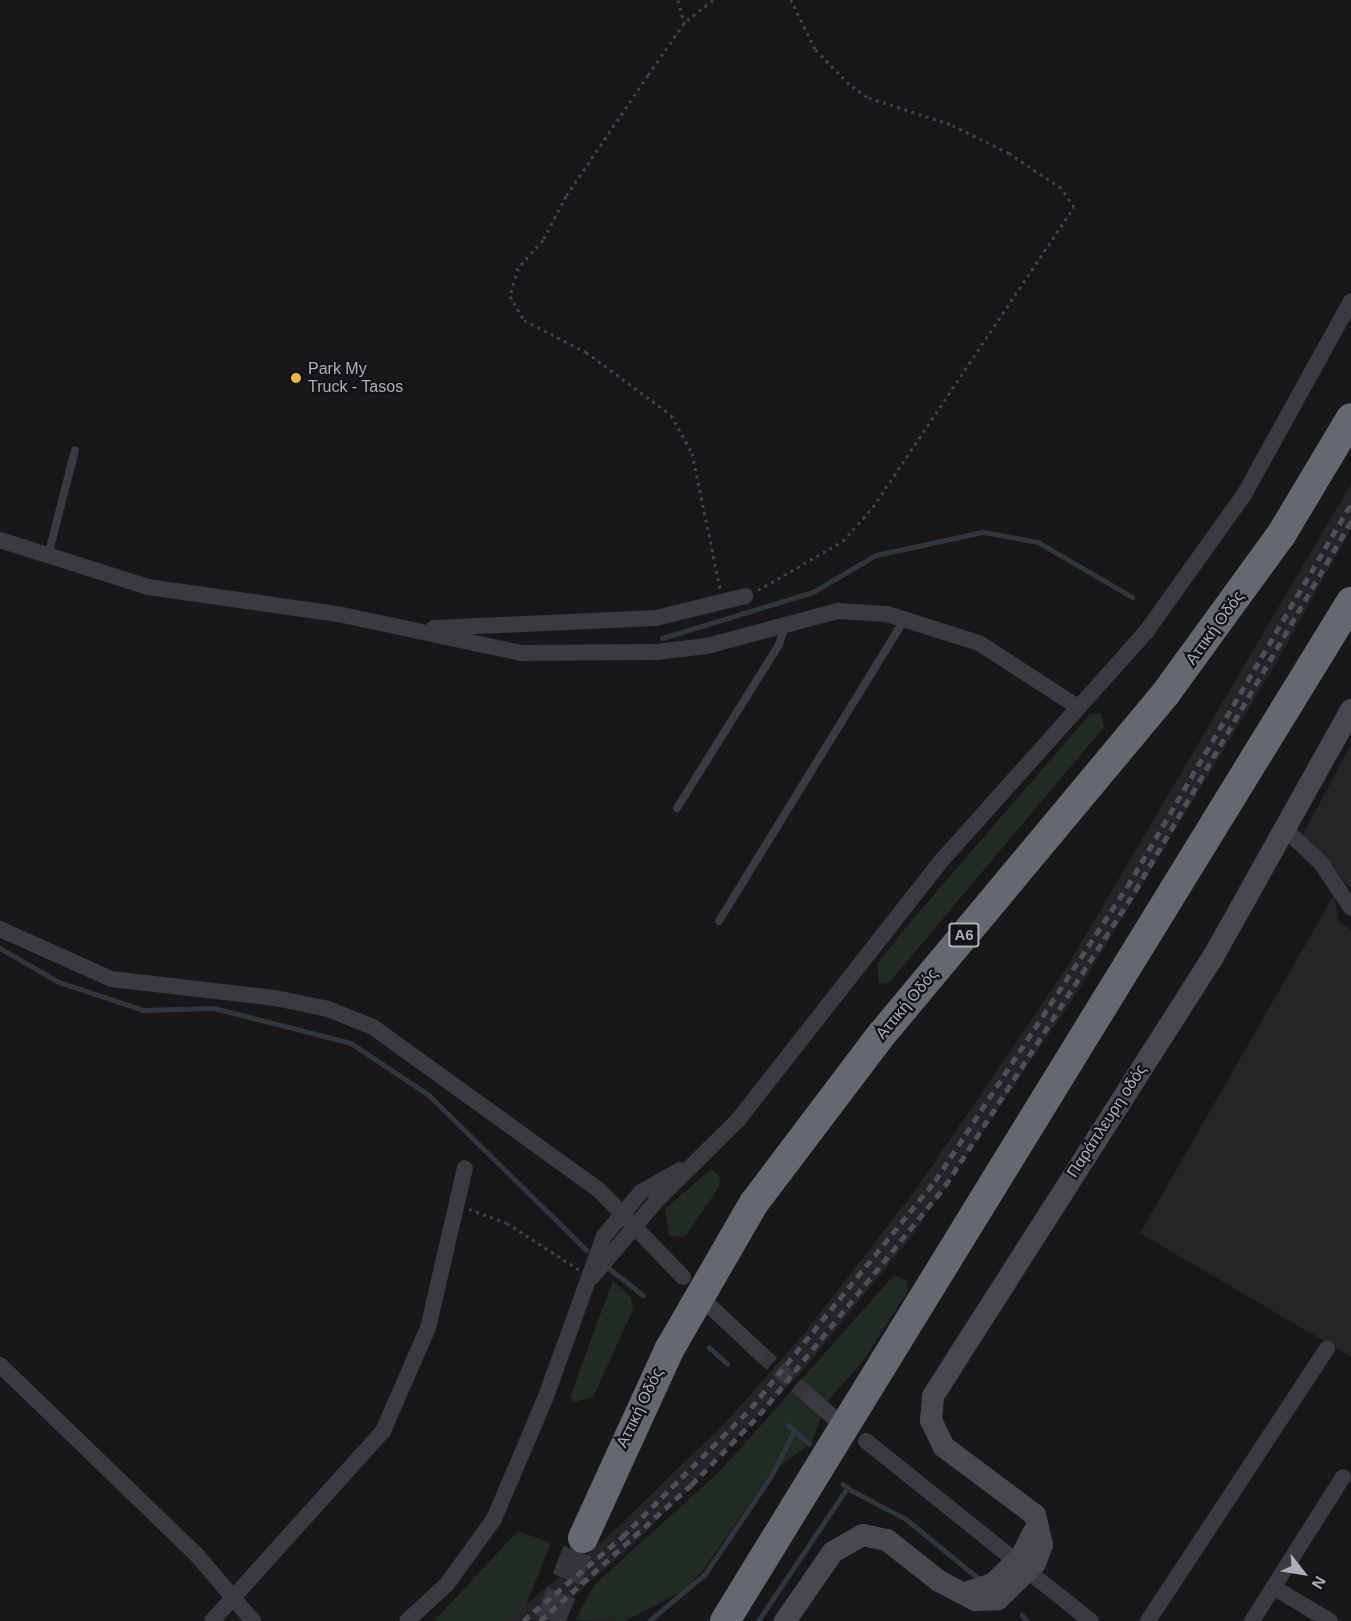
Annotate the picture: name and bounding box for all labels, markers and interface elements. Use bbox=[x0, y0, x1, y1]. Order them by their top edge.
place label: Park My Truck - Tasos bbox=[308, 359, 403, 397]
marker: Park My Truck - Tasos bbox=[289, 371, 303, 385]
street label: Αττική Οδός bbox=[1182, 588, 1248, 668]
road number: Α6 bbox=[948, 923, 980, 947]
street label: Αττική Οδός bbox=[872, 965, 942, 1043]
street label: Παράπλευρη οδός bbox=[1063, 1061, 1151, 1181]
street label: Αττική Οδός bbox=[612, 1365, 668, 1451]
north arrow bbox=[1273, 1543, 1333, 1603]
text: N bbox=[1309, 1573, 1329, 1592]

